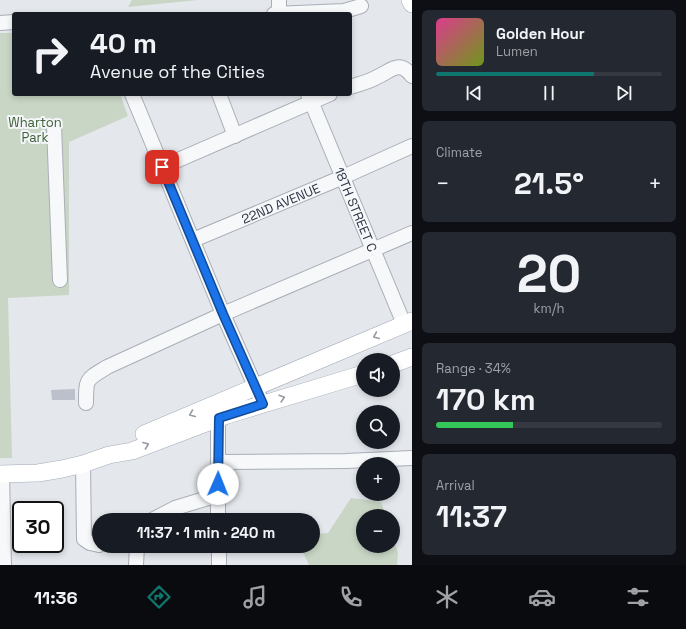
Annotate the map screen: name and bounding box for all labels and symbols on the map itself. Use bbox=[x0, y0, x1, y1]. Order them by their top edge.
park label: Wharton Park bbox=[8, 114, 62, 146]
pin bbox=[145, 150, 179, 184]
street label: 18TH STREET C bbox=[330, 165, 381, 254]
street label: 22ND AVENUE bbox=[239, 180, 323, 228]
one-way arrow bbox=[373, 331, 381, 339]
one-way arrow bbox=[278, 394, 285, 403]
one-way arrow bbox=[188, 409, 195, 417]
one-way arrow bbox=[143, 442, 150, 450]
position arrow bbox=[197, 463, 239, 505]
speed limit sign: 30 bbox=[12, 501, 64, 553]

